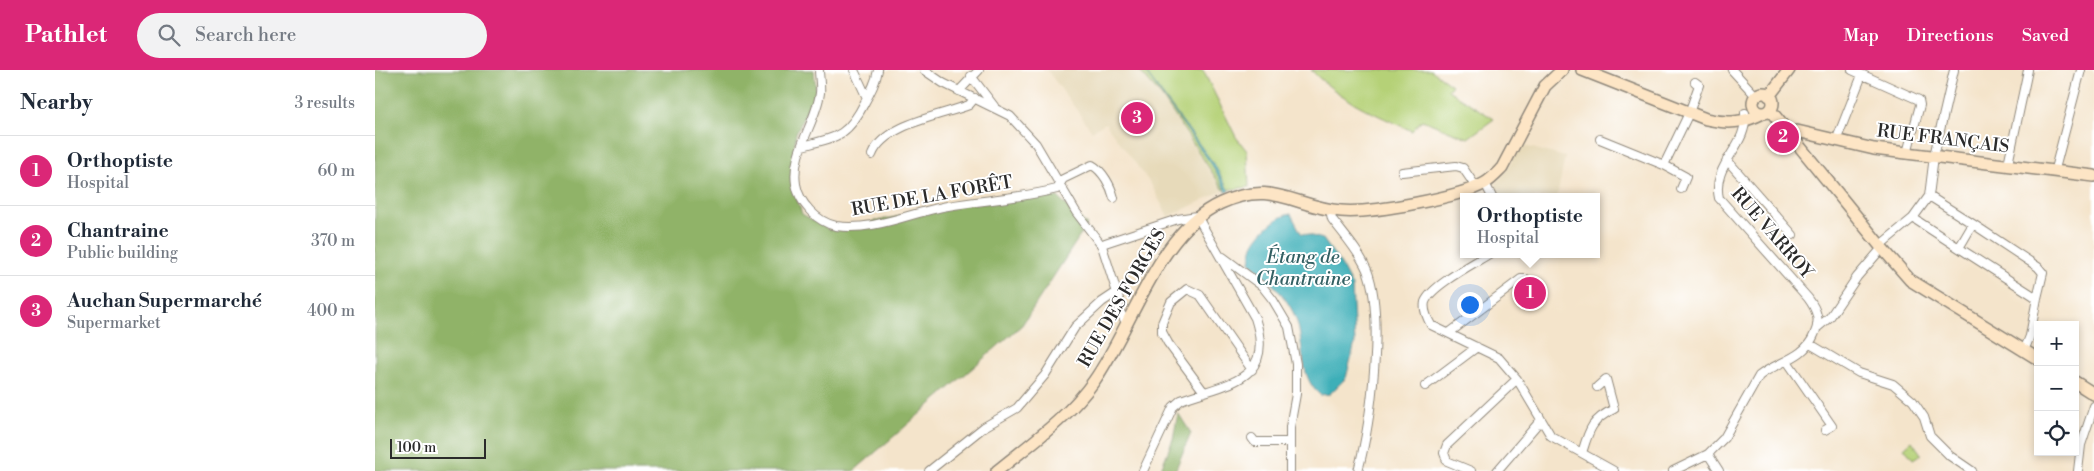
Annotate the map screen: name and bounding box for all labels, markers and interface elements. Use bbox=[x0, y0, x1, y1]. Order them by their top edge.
search box bbox=[137, 13, 487, 58]
text: Pathlet bbox=[25, 20, 107, 50]
icon: search bbox=[155, 21, 183, 49]
text: Search here bbox=[195, 23, 296, 47]
text: Map bbox=[1843, 24, 1879, 47]
text: Directions bbox=[1907, 24, 1994, 47]
text: Saved bbox=[2022, 24, 2069, 47]
text: Nearby bbox=[20, 90, 93, 116]
text: 3 results bbox=[294, 93, 355, 113]
pin: 3 bbox=[1121, 99, 1153, 137]
pin: 2 bbox=[1767, 118, 1799, 156]
street label: RUE FRANÇAIS bbox=[1875, 119, 2011, 159]
text: Orthoptiste bbox=[67, 149, 173, 173]
text: 1 bbox=[32, 161, 40, 181]
text: 60 m bbox=[317, 161, 355, 181]
street label: RUE DE LA FORÊT bbox=[850, 170, 1015, 222]
text: Hospital bbox=[67, 173, 129, 193]
street label: RUE VARROY bbox=[1726, 182, 1819, 285]
popup bbox=[1460, 193, 1600, 258]
text: Orthoptiste bbox=[1477, 204, 1583, 228]
text: Chantraine bbox=[67, 219, 169, 243]
street label: RUE DES FORGES bbox=[1073, 225, 1171, 371]
text: Hospital bbox=[1477, 228, 1539, 248]
text: 2 bbox=[31, 231, 41, 251]
text: 370 m bbox=[311, 231, 355, 251]
text: Public building bbox=[67, 243, 178, 263]
water label: Étang de Chantraine bbox=[1256, 244, 1350, 291]
pin: 1 bbox=[1514, 274, 1546, 312]
text: Auchan Supermarché bbox=[67, 289, 262, 313]
your location bbox=[1457, 292, 1483, 318]
text: 3 bbox=[31, 301, 41, 321]
text: 400 m bbox=[307, 301, 355, 321]
text: Supermarket bbox=[67, 313, 161, 333]
map controls bbox=[2034, 321, 2079, 456]
button: + bbox=[2034, 321, 2079, 366]
button: − bbox=[2034, 366, 2079, 411]
button: locate bbox=[2034, 411, 2079, 456]
scale bar bbox=[390, 436, 486, 459]
text: 100 m bbox=[397, 439, 436, 457]

